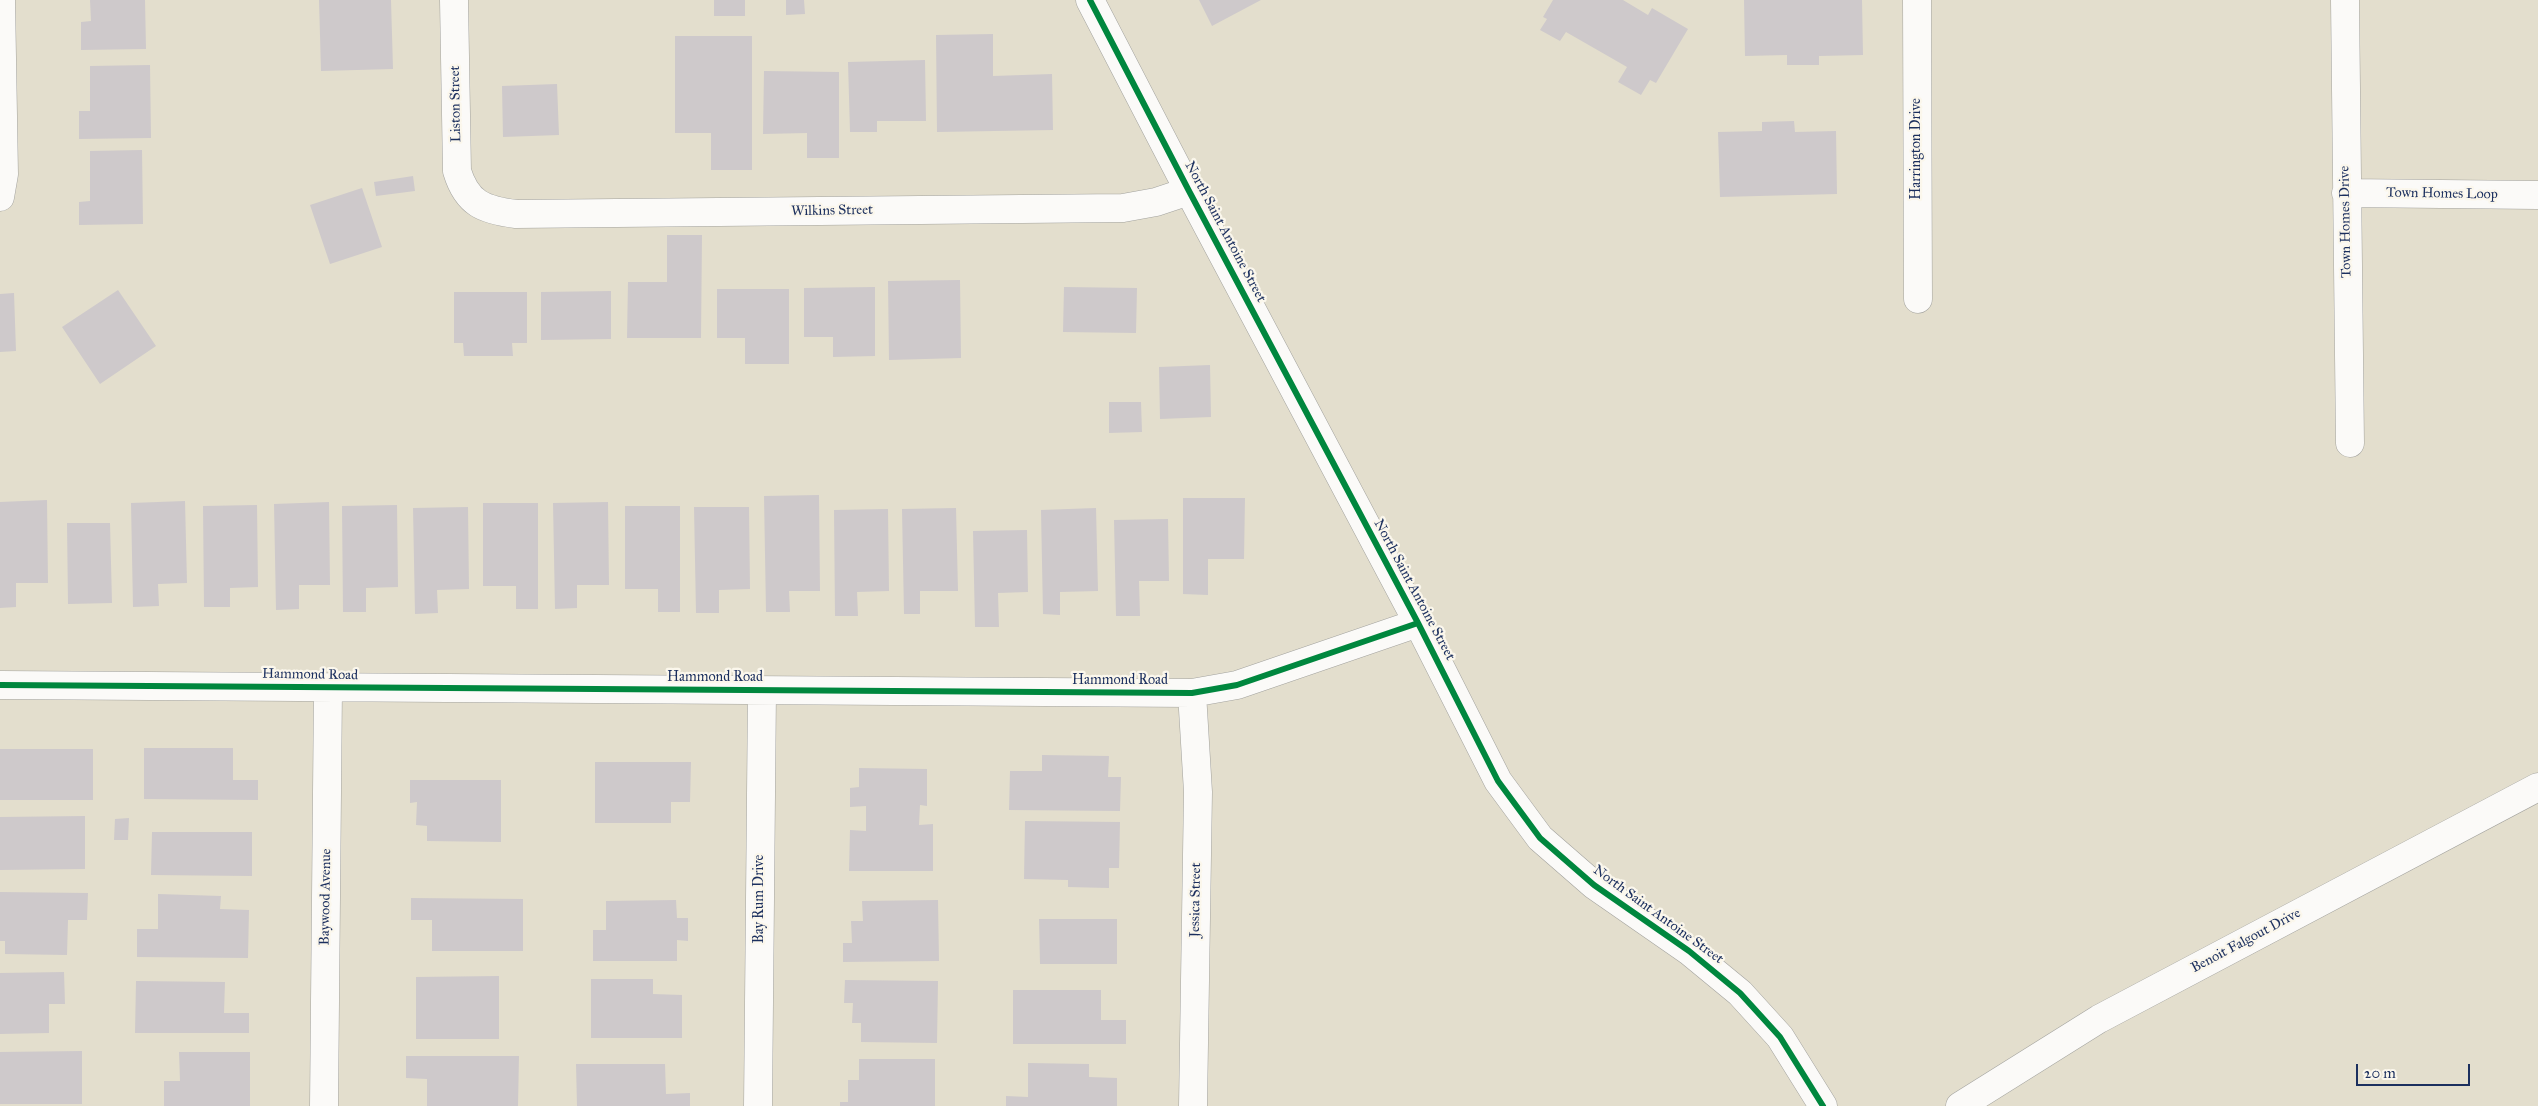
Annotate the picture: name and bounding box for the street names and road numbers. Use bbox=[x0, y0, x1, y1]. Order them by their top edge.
street label: Liston Street bbox=[447, 65, 465, 143]
street label: Harrington Drive bbox=[1909, 98, 1925, 200]
street label: North Saint Antoine Street bbox=[1181, 159, 1269, 305]
street label: Town Homes Drive bbox=[2337, 166, 2355, 278]
street label: Town Homes Loop bbox=[2386, 185, 2498, 203]
street label: Wilkins Street bbox=[791, 202, 873, 220]
street label: North Saint Antoine Street bbox=[1370, 517, 1458, 663]
street label: Hammond Road bbox=[262, 666, 358, 684]
street label: Hammond Road bbox=[667, 670, 763, 686]
street label: Hammond Road bbox=[1072, 673, 1168, 689]
street label: Baywood Avenue bbox=[317, 848, 335, 946]
street label: Bay Rum Drive bbox=[752, 855, 768, 943]
street label: Jessica Street bbox=[1187, 862, 1205, 938]
street label: North Saint Antoine Street bbox=[1589, 862, 1727, 968]
street label: Benoit Falgout Drive bbox=[2188, 905, 2304, 977]

